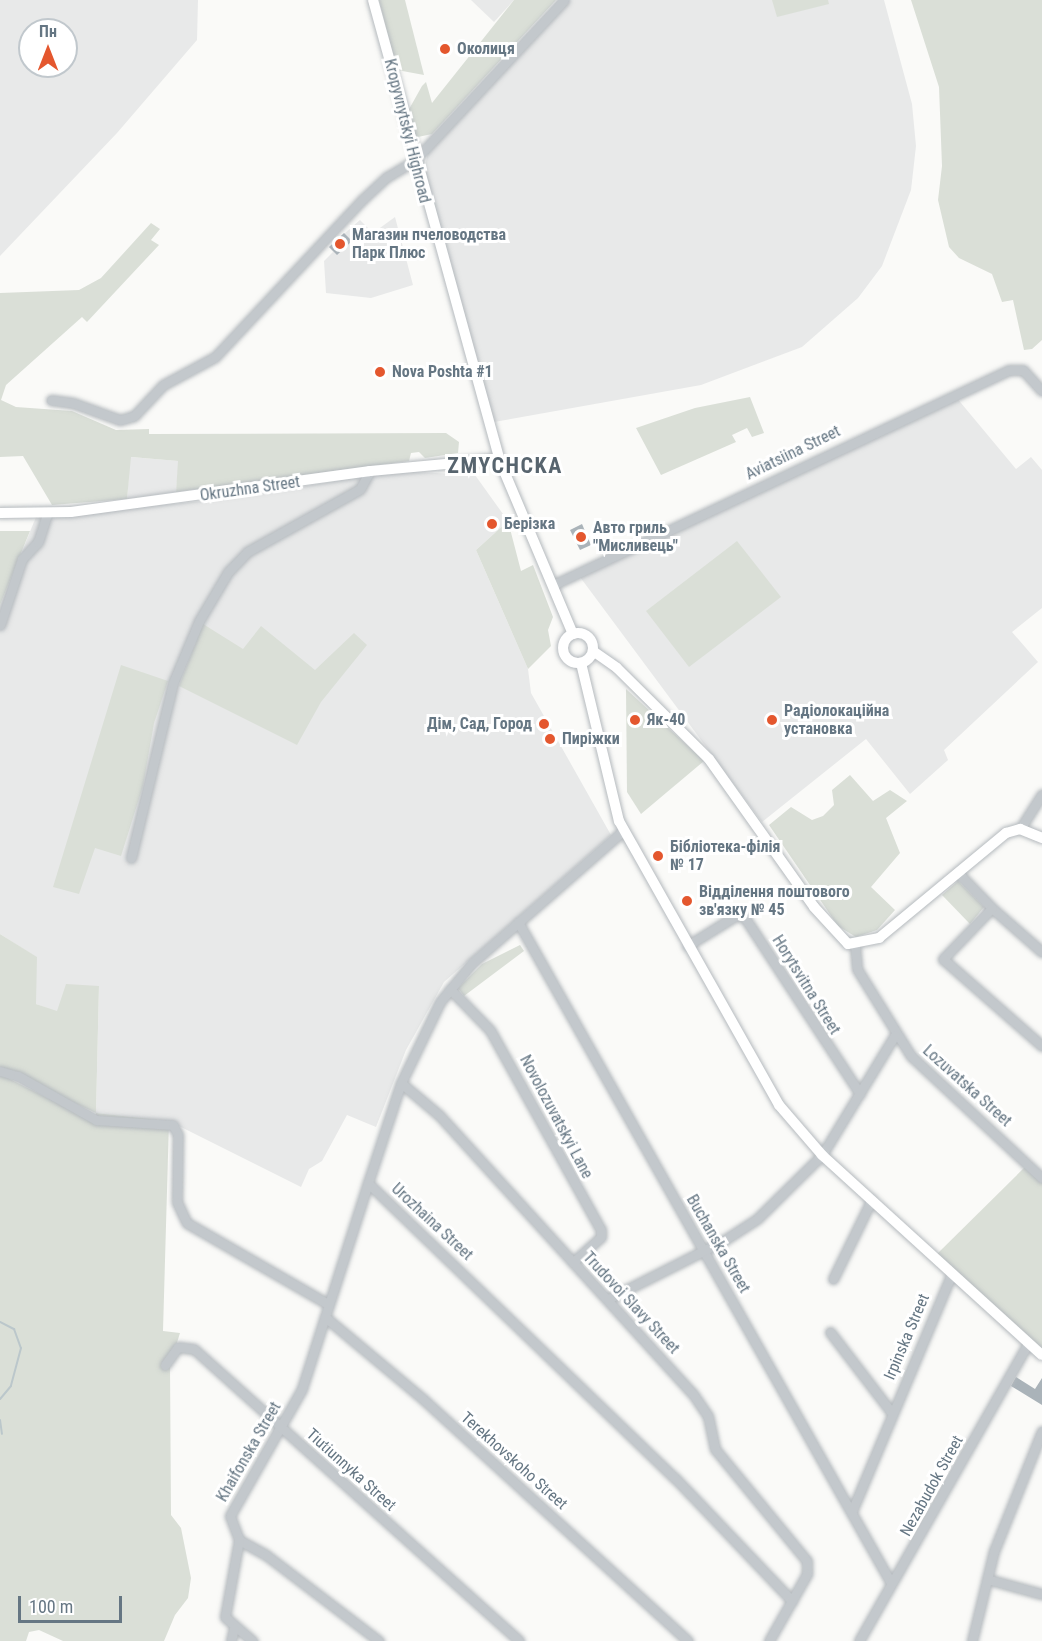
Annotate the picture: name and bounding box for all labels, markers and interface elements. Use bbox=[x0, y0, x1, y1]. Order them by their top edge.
north arrow bbox=[18, 18, 78, 78]
text: Пн bbox=[39, 22, 57, 41]
place label: Околиця bbox=[457, 39, 515, 59]
marker: Околиця bbox=[438, 42, 452, 56]
street label: Kropyvnytskyi Highroad bbox=[380, 57, 434, 205]
place label: Магазин пчеловодства Парк Плюс bbox=[352, 225, 506, 263]
marker: Магазин пчеловодства Парк Плюс bbox=[333, 237, 347, 251]
place label: Nova Poshta #1 bbox=[392, 362, 493, 382]
marker: Nova Poshta #1 bbox=[373, 365, 387, 379]
street label: Aviatsiina Street bbox=[743, 422, 843, 484]
district label: ZMYCHCKA bbox=[447, 453, 563, 479]
street label: Okruzhna Street bbox=[199, 472, 301, 506]
place label: Берізка bbox=[504, 514, 555, 534]
marker: Берізка bbox=[485, 517, 499, 531]
place label: Авто гриль "Мисливець" bbox=[593, 518, 678, 556]
marker: Авто гриль "Мисливець" bbox=[574, 530, 588, 544]
place label: Радіолокаційна установка bbox=[784, 701, 889, 739]
place label: Як-40 bbox=[647, 710, 685, 730]
marker: Як-40 bbox=[628, 713, 642, 727]
marker: Радіолокаційна установка bbox=[765, 713, 779, 727]
place label: Дім, Сад, Город bbox=[427, 714, 532, 734]
marker: Дім, Сад, Город bbox=[537, 717, 551, 731]
place label: Пиріжки bbox=[562, 729, 620, 749]
marker: Пиріжки bbox=[543, 732, 557, 746]
place label: Бібліотека-філія № 17 bbox=[670, 837, 780, 875]
marker: Бібліотека-філія № 17 bbox=[651, 849, 665, 863]
place label: Відділення поштового зв'язку № 45 bbox=[699, 882, 850, 920]
marker: Відділення поштового зв'язку № 45 bbox=[680, 894, 694, 908]
street label: Horytsvitna Street bbox=[768, 932, 844, 1038]
street label: Lozuvatska Street bbox=[919, 1041, 1015, 1131]
street label: Novolozuvatskyi Lane bbox=[515, 1052, 597, 1182]
street label: Urozhaina Street bbox=[387, 1179, 477, 1265]
street label: Buchanska Street bbox=[682, 1191, 754, 1297]
street label: Trudovoi Slavy Street bbox=[579, 1248, 683, 1358]
street label: Irpinska Street bbox=[880, 1291, 934, 1383]
street label: Khaifonska Street bbox=[213, 1399, 285, 1505]
street label: Terekhovskoho Street bbox=[457, 1408, 571, 1514]
street label: Tiutiunnyka Street bbox=[302, 1425, 400, 1515]
street label: Nezabudok Street bbox=[896, 1432, 968, 1540]
scale bar bbox=[21, 1584, 124, 1622]
text: 100 m bbox=[29, 1596, 73, 1617]

